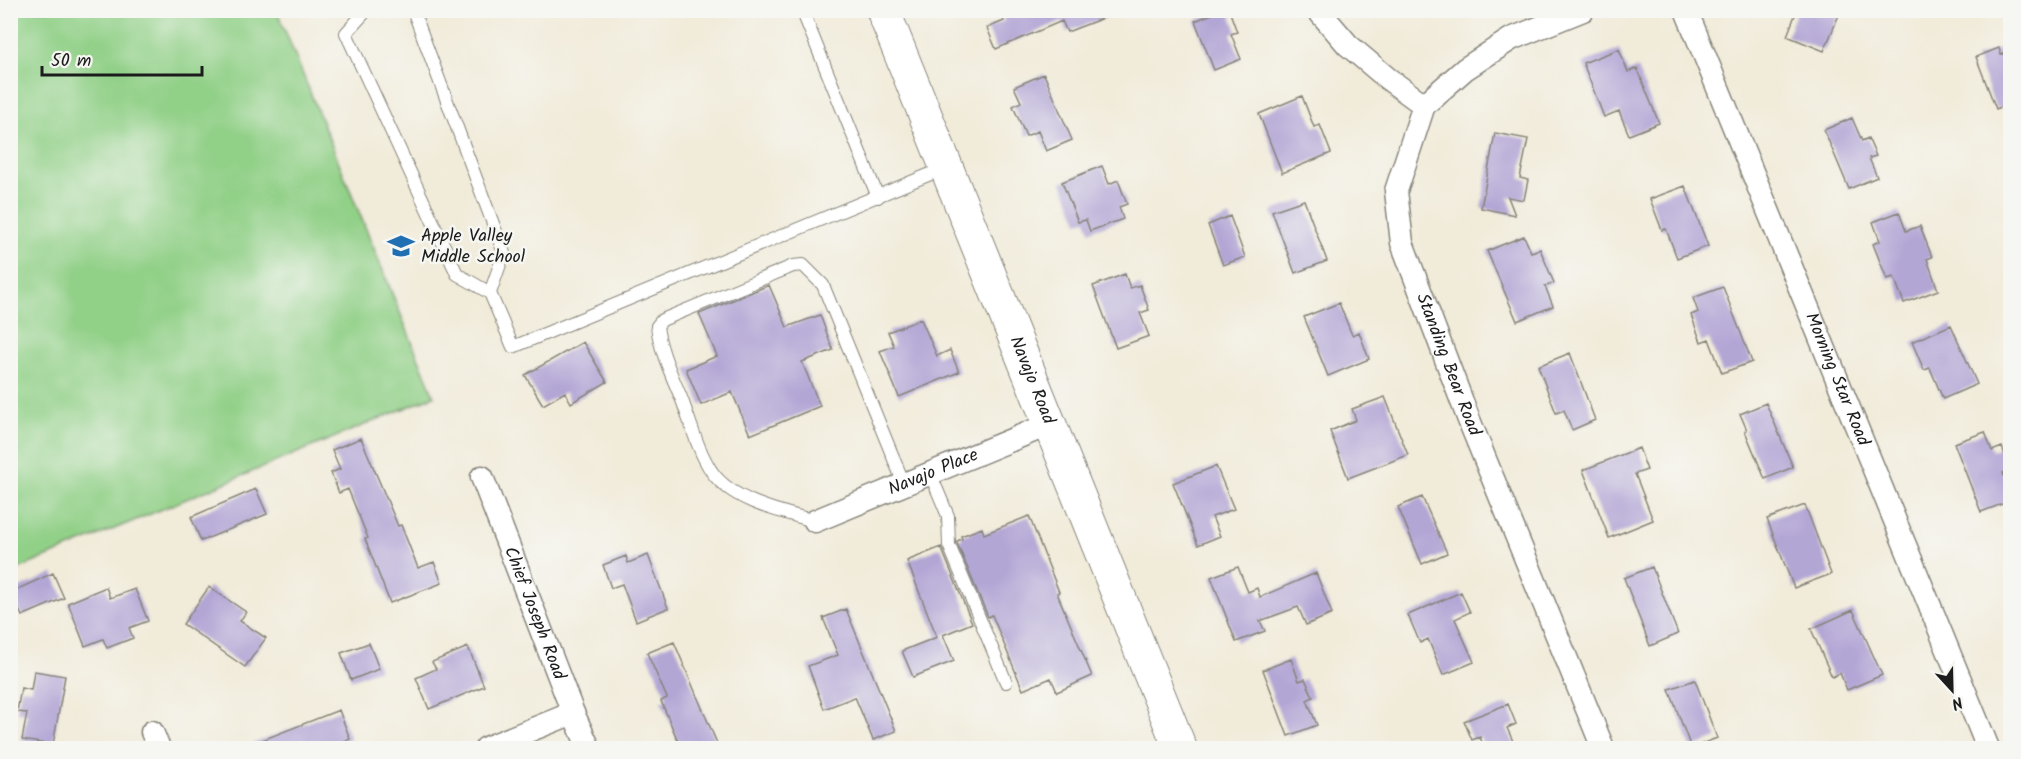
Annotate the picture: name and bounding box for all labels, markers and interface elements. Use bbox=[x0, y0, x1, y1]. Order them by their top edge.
scale bar bbox=[42, 39, 202, 77]
text: 50 m bbox=[51, 47, 91, 76]
place label: Apple Valley Middle School bbox=[421, 222, 526, 272]
school or university icon: Apple Valley Middle School bbox=[386, 231, 416, 261]
street label: Standing Bear Road bbox=[1408, 289, 1489, 441]
street label: Morning Star Road bbox=[1797, 308, 1878, 451]
street label: Navajo Road bbox=[1001, 332, 1063, 430]
street label: Navajo Place bbox=[884, 441, 983, 504]
street label: Chief Joseph Road bbox=[496, 542, 574, 685]
north arrow bbox=[1922, 660, 1982, 720]
text: N bbox=[1948, 689, 1966, 716]

